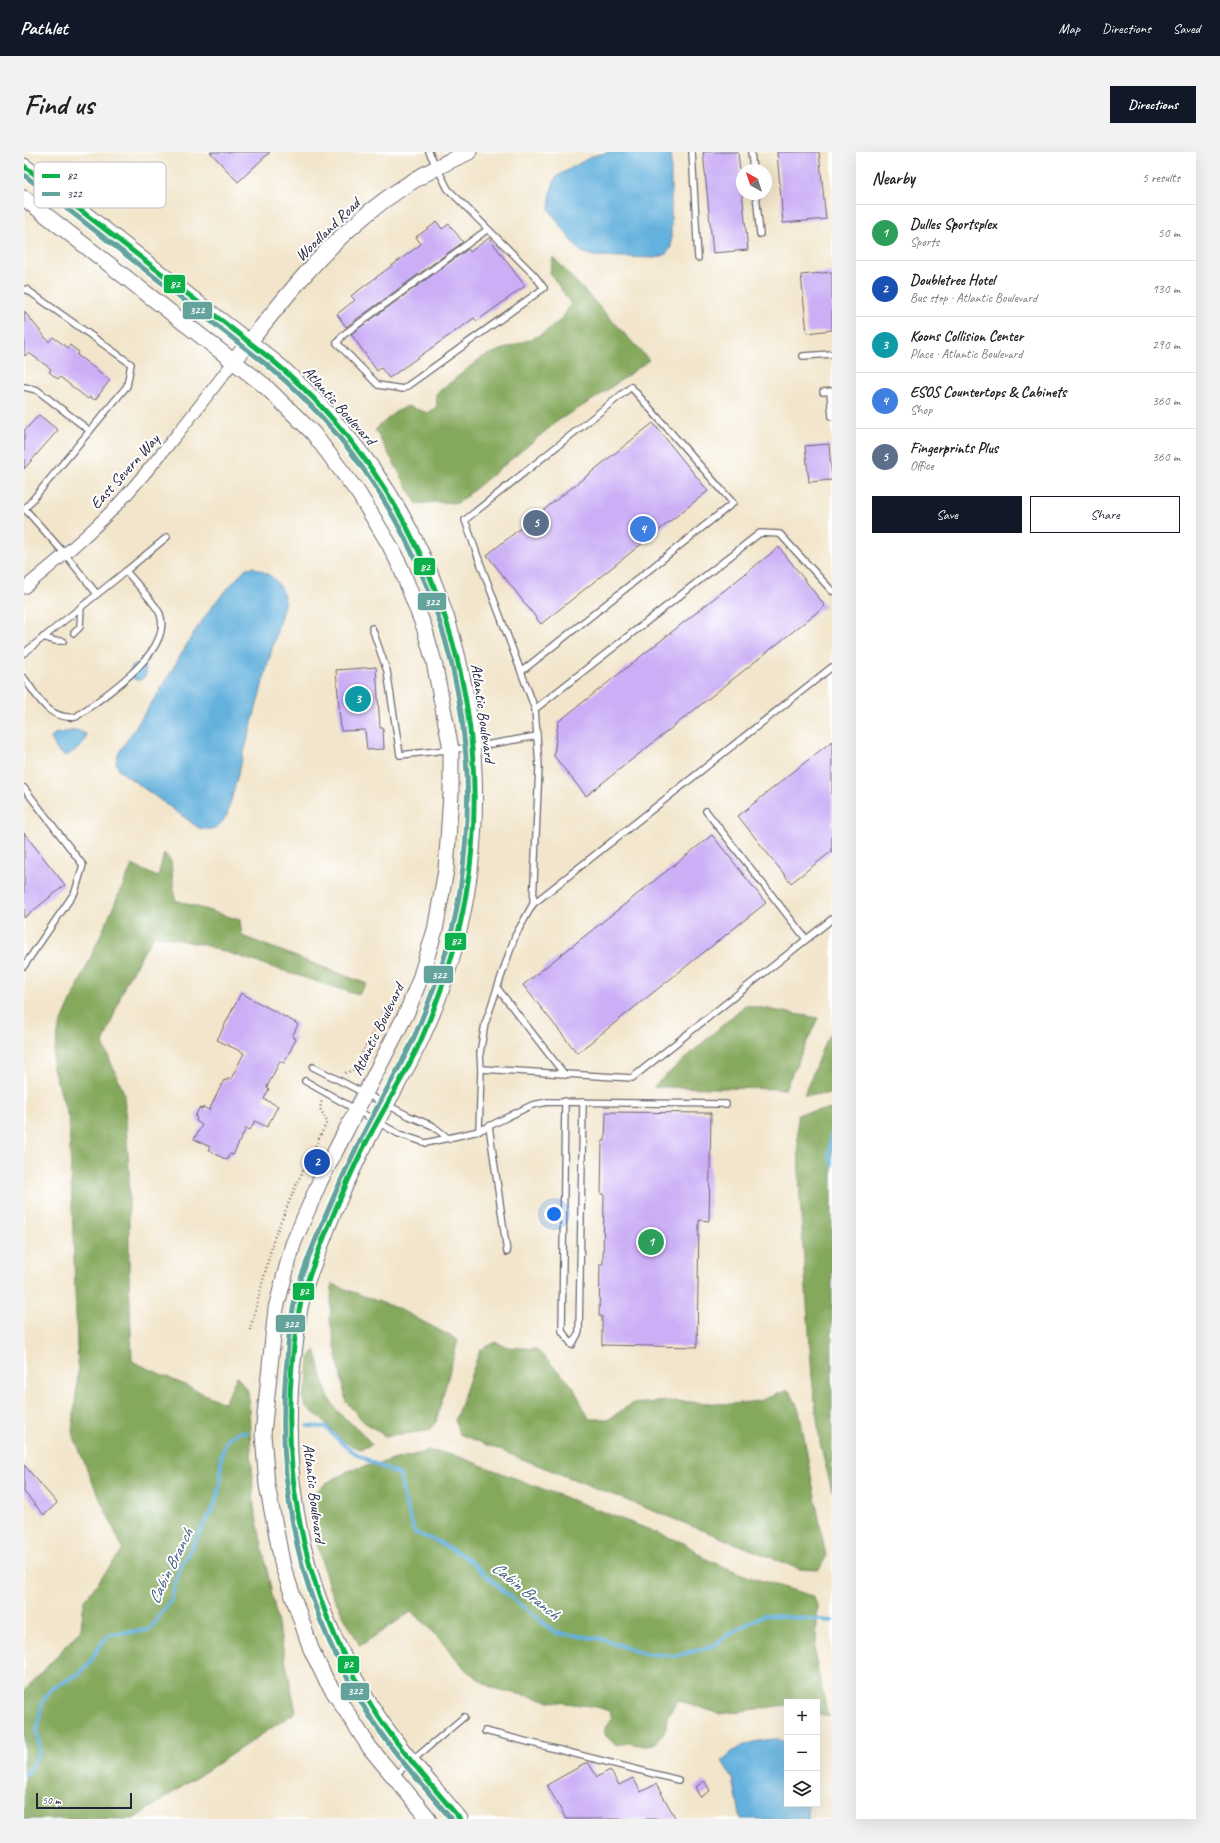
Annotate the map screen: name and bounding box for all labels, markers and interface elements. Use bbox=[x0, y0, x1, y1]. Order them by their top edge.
text: Pathlet bbox=[20, 16, 68, 40]
text: Map bbox=[1059, 20, 1080, 37]
text: Directions bbox=[1102, 20, 1151, 37]
text: Saved bbox=[1173, 20, 1200, 37]
button: Directions bbox=[1110, 86, 1196, 123]
text: Find us bbox=[24, 87, 94, 122]
legend bbox=[34, 162, 166, 208]
north arrow bbox=[736, 164, 772, 200]
text: Nearby bbox=[872, 168, 915, 189]
text: 82 bbox=[67, 169, 78, 183]
text: 5 results bbox=[1142, 170, 1180, 186]
text: 322 bbox=[67, 187, 83, 201]
street label: Woodland Road bbox=[291, 192, 366, 266]
text: Dulles Sportsplex bbox=[910, 215, 996, 234]
text: 1 bbox=[882, 225, 888, 241]
text: 50 m bbox=[1158, 225, 1180, 241]
text: Sports bbox=[910, 234, 939, 250]
text: Doubletree Hotel bbox=[910, 271, 995, 290]
line badge: 82 bbox=[163, 274, 186, 294]
text: 82 bbox=[170, 277, 181, 291]
text: 2 bbox=[882, 281, 888, 297]
text: 130 m bbox=[1152, 281, 1180, 297]
text: Bus stop · Atlantic Boulevard bbox=[910, 290, 1037, 306]
line badge: 322 bbox=[182, 301, 213, 320]
text: 322 bbox=[190, 303, 205, 317]
text: Koons Collision Center bbox=[910, 327, 1023, 346]
text: 3 bbox=[882, 337, 888, 353]
text: 290 m bbox=[1152, 337, 1180, 353]
text: Place · Atlantic Boulevard bbox=[910, 346, 1023, 362]
street label: Atlantic Boulevard bbox=[298, 362, 382, 451]
text: ESOS Countertops & Cabinets bbox=[910, 383, 1066, 402]
text: 4 bbox=[882, 393, 888, 409]
text: 360 m bbox=[1152, 393, 1180, 409]
text: Shop bbox=[910, 402, 932, 418]
street label: East Severn Way bbox=[86, 429, 165, 513]
text: Fingerprints Plus bbox=[910, 439, 998, 458]
text: 5 bbox=[882, 449, 888, 465]
text: 360 m bbox=[1152, 449, 1180, 465]
text: Office bbox=[910, 458, 934, 474]
button: Save bbox=[872, 496, 1022, 533]
button: Share bbox=[1030, 496, 1180, 533]
pin: 5 bbox=[523, 508, 549, 538]
pin: 4 bbox=[630, 514, 656, 544]
line badge: 82 bbox=[413, 557, 436, 576]
text: 82 bbox=[420, 560, 431, 574]
line badge: 322 bbox=[417, 592, 447, 611]
text: 322 bbox=[425, 595, 440, 609]
street label: Atlantic Boulevard bbox=[466, 662, 500, 767]
pin: 3 bbox=[345, 684, 371, 714]
line badge: 82 bbox=[444, 932, 467, 951]
text: 82 bbox=[451, 934, 462, 948]
line badge: 322 bbox=[423, 965, 454, 984]
text: 322 bbox=[432, 968, 447, 982]
street label: Atlantic Boulevard bbox=[347, 978, 410, 1079]
pin: 2 bbox=[304, 1147, 330, 1177]
your location bbox=[544, 1204, 564, 1224]
pin: 1 bbox=[638, 1227, 664, 1257]
line badge: 82 bbox=[292, 1282, 315, 1301]
text: 82 bbox=[299, 1284, 310, 1298]
line badge: 322 bbox=[275, 1314, 306, 1333]
text: 322 bbox=[284, 1317, 299, 1331]
street label: Atlantic Boulevard bbox=[298, 1442, 330, 1547]
water label: Cabin Branch bbox=[143, 1524, 198, 1607]
water label: Cabin Branch bbox=[488, 1557, 565, 1625]
line badge: 82 bbox=[337, 1655, 360, 1674]
text: 82 bbox=[343, 1657, 354, 1671]
line badge: 322 bbox=[340, 1682, 370, 1701]
text: 322 bbox=[348, 1684, 363, 1698]
map controls bbox=[784, 1699, 820, 1807]
button: + bbox=[784, 1699, 820, 1735]
button: − bbox=[784, 1735, 820, 1771]
button: layers bbox=[784, 1771, 820, 1807]
scale bar bbox=[36, 1791, 132, 1810]
text: 50 m bbox=[42, 1793, 61, 1807]

